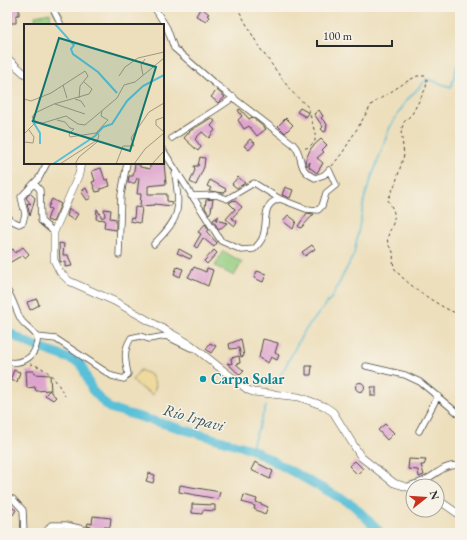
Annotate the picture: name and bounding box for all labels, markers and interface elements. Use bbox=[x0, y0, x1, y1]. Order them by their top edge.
scale bar bbox=[317, 22, 392, 48]
inset map bbox=[24, 24, 164, 164]
text: 100 m bbox=[323, 28, 353, 44]
place label: Carpa Solar bbox=[211, 369, 285, 388]
marker: Carpa Solar bbox=[198, 374, 208, 384]
water label: Río Irpavi bbox=[161, 399, 228, 437]
north arrow bbox=[405, 478, 445, 518]
text: N bbox=[427, 489, 443, 501]

